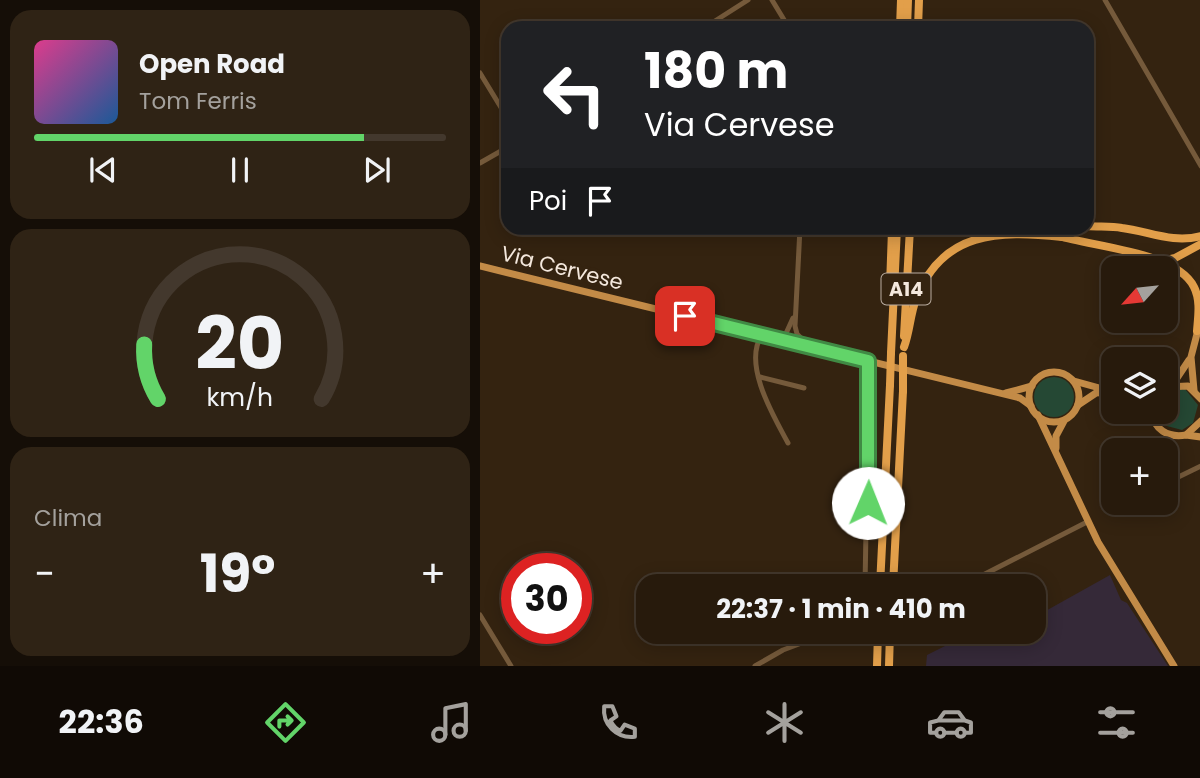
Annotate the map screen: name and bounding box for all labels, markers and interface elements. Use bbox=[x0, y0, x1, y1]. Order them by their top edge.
text: 180 m bbox=[644, 37, 788, 105]
text: Open Road bbox=[139, 46, 285, 82]
icon: left bbox=[529, 49, 620, 140]
text: Tom Ferris bbox=[139, 85, 257, 117]
text: Via Cervese bbox=[644, 102, 835, 147]
icon: previous bbox=[84, 151, 122, 189]
icon: pause bbox=[221, 151, 259, 189]
icon: next bbox=[358, 151, 396, 189]
icon: arrive bbox=[581, 182, 619, 220]
text: Poi bbox=[529, 183, 567, 219]
street label: Via Cervese bbox=[498, 238, 626, 297]
north arrow bbox=[1101, 256, 1178, 332]
map controls bbox=[1101, 256, 1178, 515]
road number: A14 bbox=[882, 274, 930, 304]
pin bbox=[655, 286, 715, 346]
text: 20 bbox=[195, 293, 285, 394]
icon: arrive bbox=[666, 297, 704, 335]
button: layers bbox=[1101, 347, 1178, 424]
text: km/h bbox=[207, 380, 273, 415]
button: + bbox=[1101, 438, 1178, 515]
position arrow bbox=[831, 466, 905, 540]
text: Clima bbox=[34, 502, 102, 534]
text: 19° bbox=[200, 537, 275, 610]
text: − bbox=[34, 547, 55, 600]
text: + bbox=[420, 547, 446, 600]
speed limit sign: 30 bbox=[501, 553, 592, 644]
text: 22:37 · 1 min · 410 m bbox=[716, 591, 966, 627]
icon: directions bbox=[261, 698, 310, 747]
icon: music bbox=[427, 698, 476, 747]
icon: phone bbox=[594, 698, 643, 747]
icon: climate bbox=[760, 698, 809, 747]
icon: car bbox=[926, 698, 975, 747]
icon: filters bbox=[1092, 698, 1141, 747]
text: 22:36 bbox=[59, 699, 144, 744]

